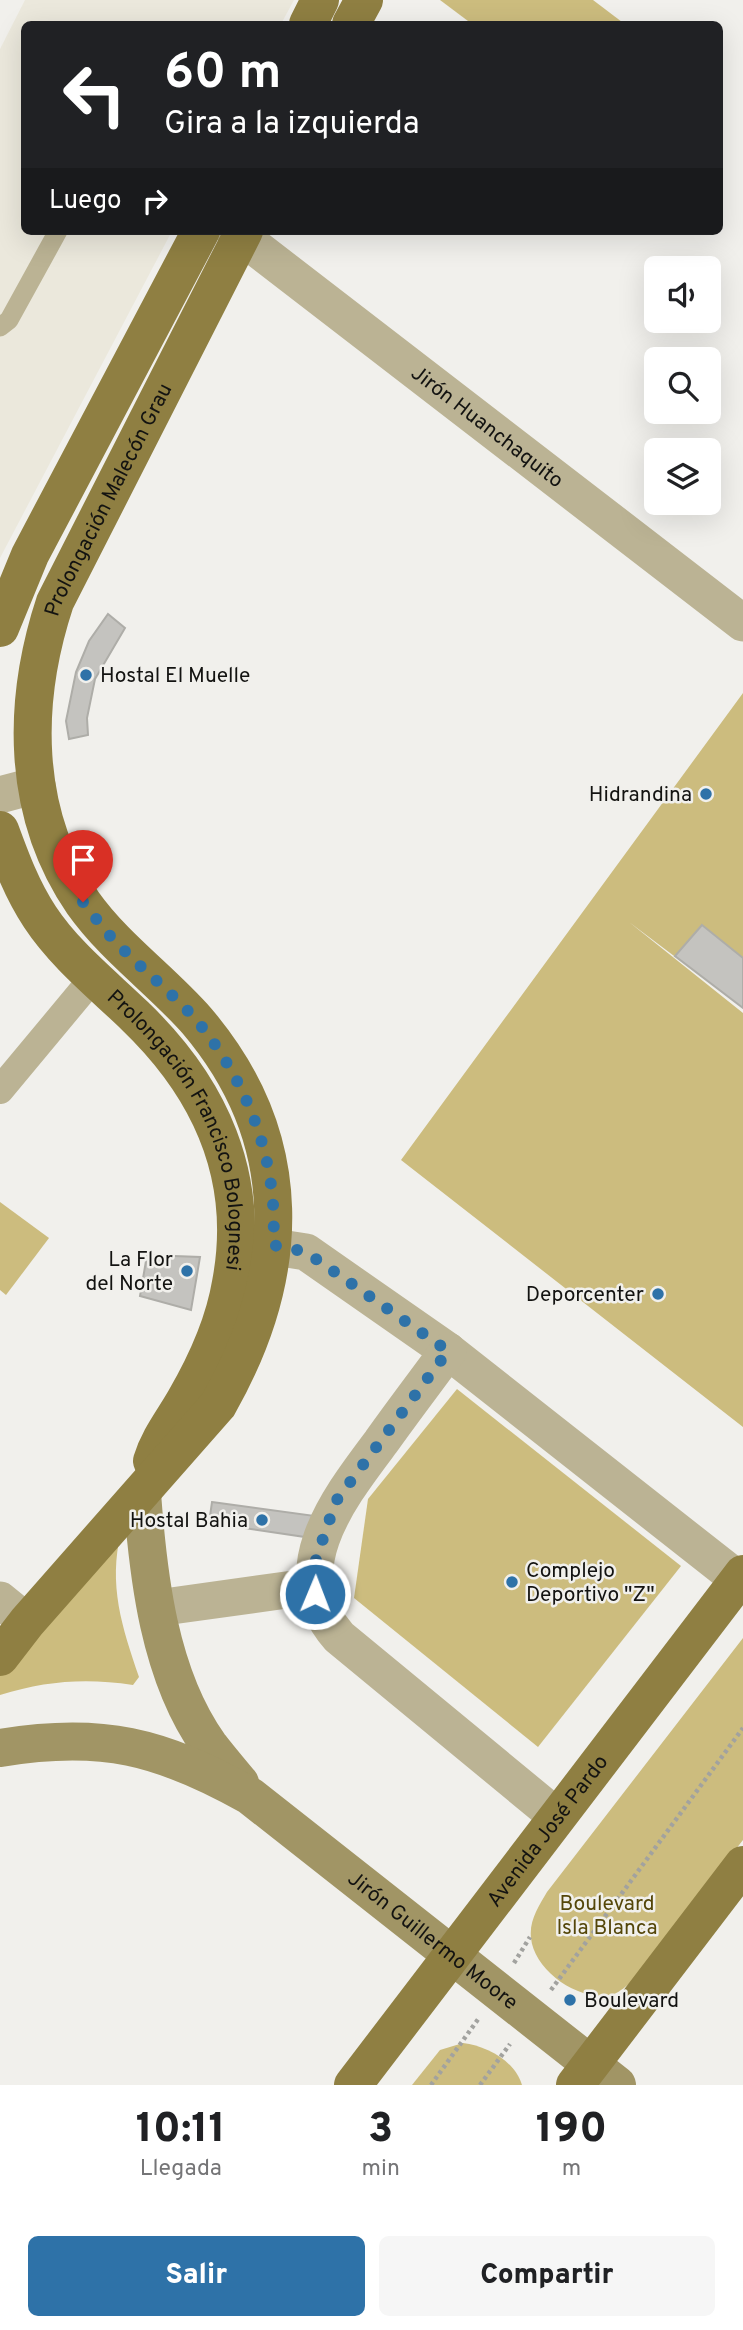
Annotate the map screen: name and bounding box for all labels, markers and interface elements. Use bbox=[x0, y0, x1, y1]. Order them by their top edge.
text: 60 m bbox=[164, 44, 282, 106]
icon: left bbox=[49, 49, 140, 140]
text: Gira a la izquierda bbox=[164, 105, 420, 145]
icon: right bbox=[136, 182, 174, 220]
text: Luego bbox=[49, 185, 122, 218]
map controls bbox=[644, 256, 721, 515]
button: sound bbox=[644, 256, 721, 333]
button: search bbox=[644, 347, 721, 424]
street label: Jirón Huanchaquito bbox=[405, 360, 568, 495]
street label: Prolongación Malecón Grau bbox=[39, 379, 179, 620]
button: layers bbox=[644, 438, 721, 515]
place label: Hostal El Muelle bbox=[100, 663, 250, 690]
marker: Hostal El Muelle bbox=[78, 667, 94, 683]
place label: Hidrandina bbox=[589, 782, 692, 809]
marker: Hidrandina bbox=[698, 786, 714, 802]
pin bbox=[53, 830, 113, 902]
icon: arrive bbox=[64, 841, 102, 879]
street label: Prolongación Francisco Bolognesi bbox=[101, 984, 248, 1272]
place label: La Flor del Norte bbox=[85, 1247, 173, 1298]
marker: La Flor del Norte bbox=[179, 1263, 195, 1279]
place label: Deporcenter bbox=[526, 1282, 644, 1309]
marker: Deporcenter bbox=[650, 1286, 666, 1302]
place label: Hostal Bahia bbox=[130, 1508, 248, 1535]
marker: Hostal Bahia bbox=[254, 1512, 270, 1528]
position arrow bbox=[278, 1557, 352, 1631]
place label: Complejo Deportivo "Z" bbox=[526, 1558, 655, 1609]
marker: Complejo Deportivo "Z" bbox=[504, 1574, 520, 1590]
street label: Avenida José Pardo bbox=[482, 1750, 615, 1913]
street label: Jirón Guillermo Moore bbox=[342, 1866, 523, 2017]
park label: Boulevard Isla Blanca bbox=[557, 1891, 657, 1942]
place label: Boulevard bbox=[584, 1988, 679, 2015]
marker: Boulevard bbox=[562, 1992, 578, 2008]
text: 10:11 bbox=[136, 2104, 226, 2157]
text: 3 bbox=[368, 2104, 393, 2157]
text: 190 bbox=[536, 2104, 607, 2157]
text: Llegada bbox=[140, 2155, 222, 2184]
text: min bbox=[362, 2155, 400, 2184]
text: m bbox=[562, 2155, 581, 2184]
button: Salir bbox=[28, 2236, 365, 2316]
button: Compartir bbox=[379, 2236, 715, 2316]

